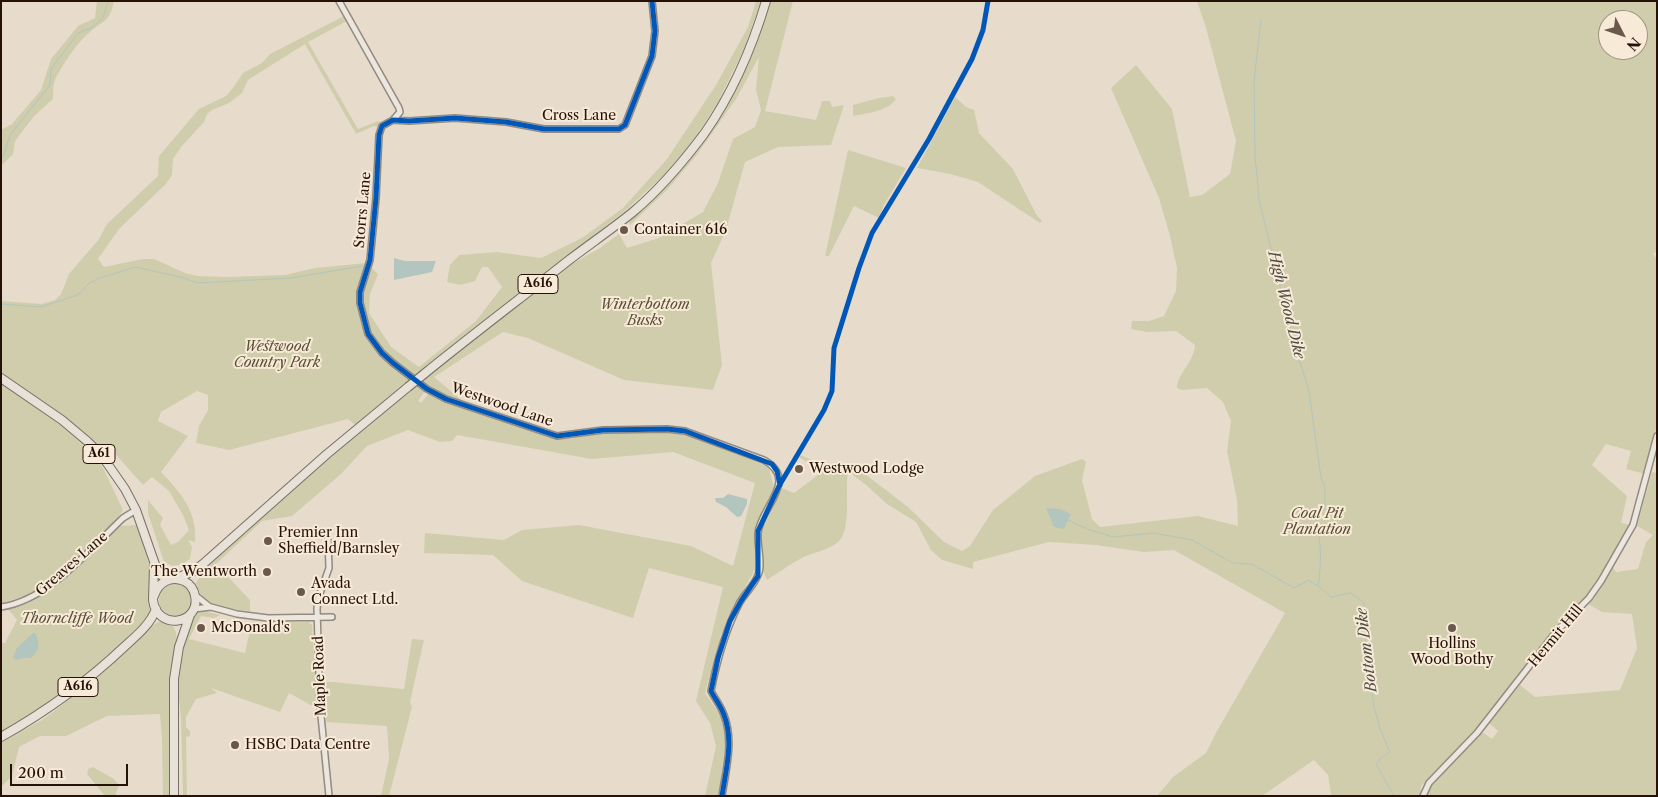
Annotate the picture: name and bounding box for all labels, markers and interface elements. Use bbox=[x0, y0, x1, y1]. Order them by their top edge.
north arrow bbox=[1598, 10, 1648, 60]
text: N bbox=[1623, 34, 1644, 55]
street label: Cross Lane bbox=[542, 108, 616, 124]
street label: Storrs Lane bbox=[351, 171, 375, 249]
place label: Container 616 bbox=[634, 222, 727, 238]
marker: Container 616 bbox=[618, 224, 630, 236]
water label: High Wood Dike bbox=[1264, 249, 1308, 361]
road number: A616 bbox=[518, 274, 558, 294]
park label: Winterbottom Busks bbox=[600, 297, 690, 330]
park label: Westwood Country Park bbox=[234, 339, 320, 372]
street label: Westwood Lane bbox=[449, 380, 555, 430]
road number: A61 bbox=[83, 444, 115, 464]
place label: Westwood Lodge bbox=[809, 461, 924, 477]
marker: Westwood Lodge bbox=[793, 463, 805, 475]
park label: Coal Pit Plantation bbox=[1283, 506, 1351, 538]
place label: Premier Inn Sheffield/Barnsley bbox=[278, 525, 399, 558]
street label: Greaves Lane bbox=[33, 528, 111, 600]
marker: Premier Inn Sheffield/Barnsley bbox=[262, 535, 274, 547]
place label: The Wentworth bbox=[151, 564, 257, 580]
marker: The Wentworth bbox=[261, 566, 273, 578]
place label: Avada Connect Ltd. bbox=[311, 576, 398, 608]
marker: Avada Connect Ltd. bbox=[295, 586, 307, 598]
street label: Hermit Hill bbox=[1525, 602, 1587, 670]
water label: Bottom Dike bbox=[1353, 607, 1381, 693]
park label: Thorncliffe Wood bbox=[21, 611, 133, 627]
place label: McDonald's bbox=[211, 620, 290, 636]
marker: McDonald's bbox=[195, 622, 207, 634]
marker: Hollins Wood Bothy bbox=[1446, 622, 1458, 634]
street label: Maple Road bbox=[310, 636, 330, 716]
place label: Hollins Wood Bothy bbox=[1410, 636, 1494, 669]
road number: A616 bbox=[58, 678, 98, 696]
place label: HSBC Data Centre bbox=[245, 737, 370, 753]
marker: HSBC Data Centre bbox=[229, 739, 241, 751]
scale bar bbox=[12, 754, 130, 786]
text: 200 m bbox=[18, 763, 64, 782]

